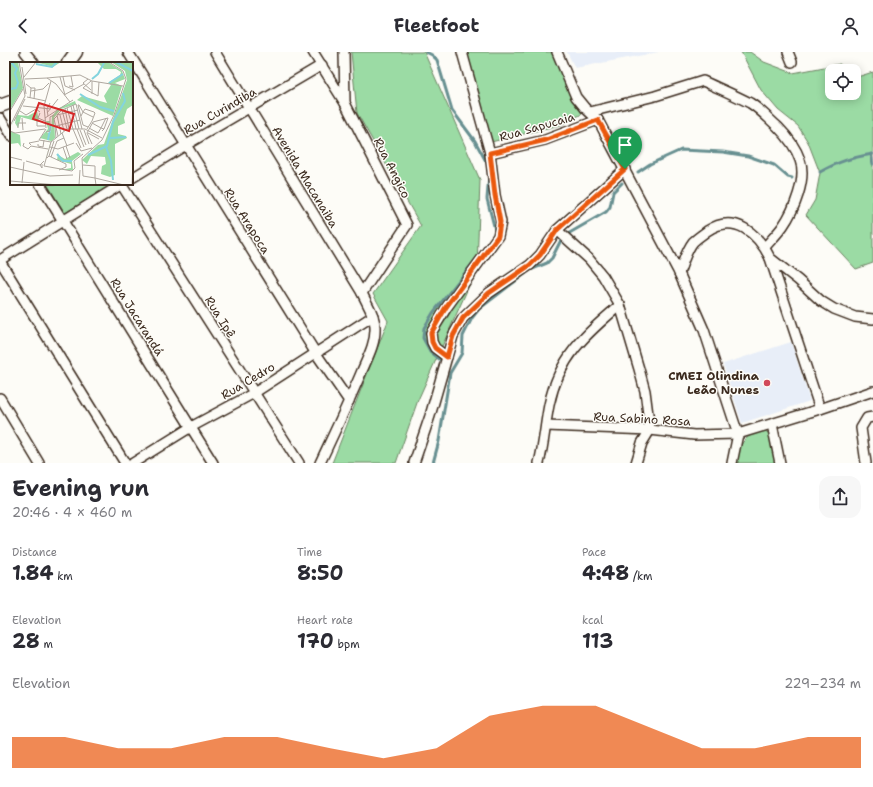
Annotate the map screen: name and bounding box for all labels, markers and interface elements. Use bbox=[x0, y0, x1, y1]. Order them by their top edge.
text: Fleetfoot bbox=[394, 14, 479, 38]
icon: back bbox=[12, 15, 34, 37]
icon: person bbox=[839, 15, 861, 37]
inset map bbox=[10, 62, 133, 185]
map controls bbox=[825, 64, 861, 100]
button: locate bbox=[825, 64, 861, 100]
street label: Rua Curindiba bbox=[181, 83, 260, 138]
street label: Rua Sapucaia bbox=[497, 108, 577, 145]
street label: Avenida Macanaiba bbox=[268, 123, 342, 231]
pin bbox=[608, 128, 642, 169]
icon: arrive bbox=[614, 134, 636, 156]
street label: Rua Angico bbox=[370, 135, 414, 201]
street label: Rua Arapoca bbox=[220, 185, 274, 257]
street label: Rua Jacarandá bbox=[107, 275, 168, 359]
street label: Rua Ipê bbox=[201, 293, 239, 341]
street label: Rua Cedro bbox=[218, 359, 278, 403]
place label: CMEI Olindina Leão Nunes bbox=[668, 368, 760, 398]
marker: CMEI Olindina Leão Nunes bbox=[762, 378, 772, 388]
street label: Rua Sabino Rosa bbox=[593, 408, 692, 430]
text: Evening run bbox=[12, 474, 149, 503]
button: share bbox=[819, 476, 861, 518]
text: 20:46 · 4 × 460 m bbox=[12, 504, 132, 521]
text: Distance bbox=[12, 545, 57, 560]
text: Time bbox=[297, 545, 322, 560]
text: Pace bbox=[582, 545, 606, 560]
text: 1.84 bbox=[12, 560, 53, 586]
text: 8:50 bbox=[297, 560, 343, 586]
text: 4:48 bbox=[582, 560, 629, 586]
text: km bbox=[53, 569, 73, 584]
text: /km bbox=[629, 569, 653, 584]
text: Elevation bbox=[12, 613, 61, 628]
text: Heart rate bbox=[297, 613, 353, 628]
text: kcal bbox=[582, 613, 603, 628]
text: 28 bbox=[12, 628, 40, 654]
text: 170 bbox=[297, 628, 334, 654]
text: 113 bbox=[582, 628, 613, 654]
text: m bbox=[40, 637, 53, 652]
text: bpm bbox=[334, 637, 360, 652]
text: Elevation bbox=[12, 675, 70, 692]
text: 229–234 m bbox=[784, 675, 861, 692]

